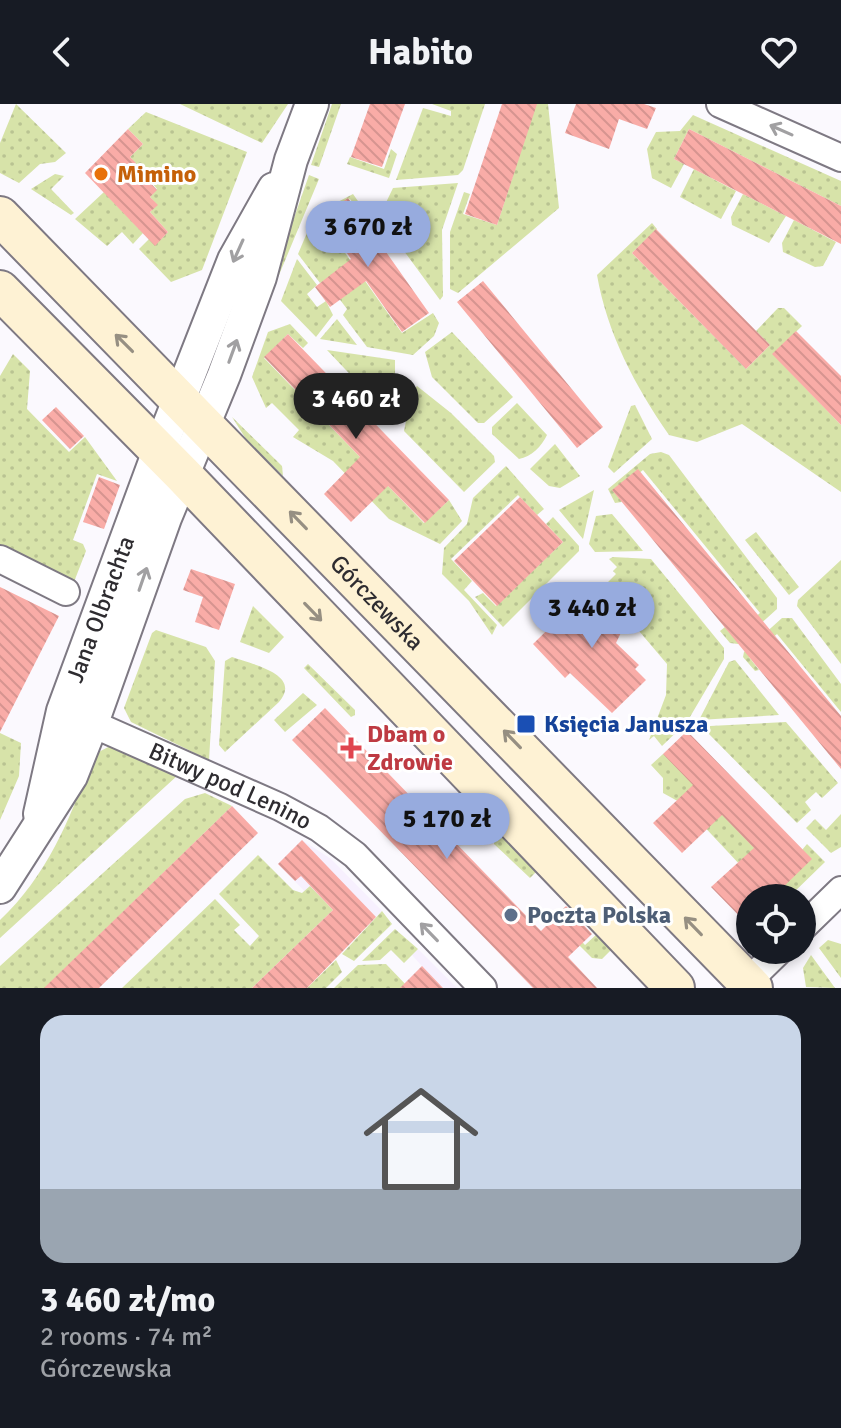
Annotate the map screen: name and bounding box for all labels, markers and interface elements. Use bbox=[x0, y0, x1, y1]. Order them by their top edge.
icon: back bbox=[40, 30, 84, 74]
text: Habito bbox=[368, 30, 473, 75]
icon: heart bbox=[757, 30, 801, 74]
one-way arrow bbox=[769, 122, 793, 137]
place label: Mimino bbox=[117, 159, 196, 189]
marker: Mimino bbox=[92, 165, 110, 183]
pin: 3 670 zł bbox=[285, 201, 451, 269]
text: 3 670 zł bbox=[324, 211, 412, 243]
one-way arrow bbox=[230, 239, 245, 263]
one-way arrow bbox=[115, 333, 134, 353]
one-way arrow bbox=[227, 339, 241, 364]
pin: 3 460 zł bbox=[273, 373, 439, 441]
text: 3 460 zł bbox=[312, 383, 400, 415]
one-way arrow bbox=[289, 511, 308, 530]
street label: Jana Olbrachta bbox=[60, 532, 141, 687]
street label: Górczewska bbox=[324, 548, 430, 657]
one-way arrow bbox=[137, 567, 152, 592]
pin: 3 440 zł bbox=[509, 582, 675, 650]
text: 3 440 zł bbox=[548, 592, 636, 624]
one-way arrow bbox=[304, 602, 323, 622]
place label: Księcia Janusza bbox=[544, 709, 708, 739]
marker: Księcia Janusza bbox=[515, 713, 537, 735]
place label: Dbam o Zdrowie bbox=[367, 719, 453, 777]
one-way arrow bbox=[503, 730, 522, 749]
street label: Bitwy pod Lenino bbox=[144, 736, 317, 836]
marker: Dbam o Zdrowie bbox=[342, 739, 360, 757]
pin: 5 170 zł bbox=[364, 793, 530, 861]
text: 5 170 zł bbox=[403, 803, 491, 835]
map controls bbox=[736, 884, 816, 964]
button: locate bbox=[736, 884, 816, 964]
place label: Poczta Polska bbox=[527, 900, 671, 930]
marker: Poczta Polska bbox=[502, 906, 520, 924]
one-way arrow bbox=[683, 916, 702, 936]
one-way arrow bbox=[420, 923, 439, 942]
icon: home bbox=[349, 1067, 493, 1211]
text: 3 460 zł/mo bbox=[40, 1279, 215, 1321]
text: 2 rooms · 74 m² bbox=[40, 1321, 213, 1353]
text: Górczewska bbox=[40, 1353, 172, 1385]

